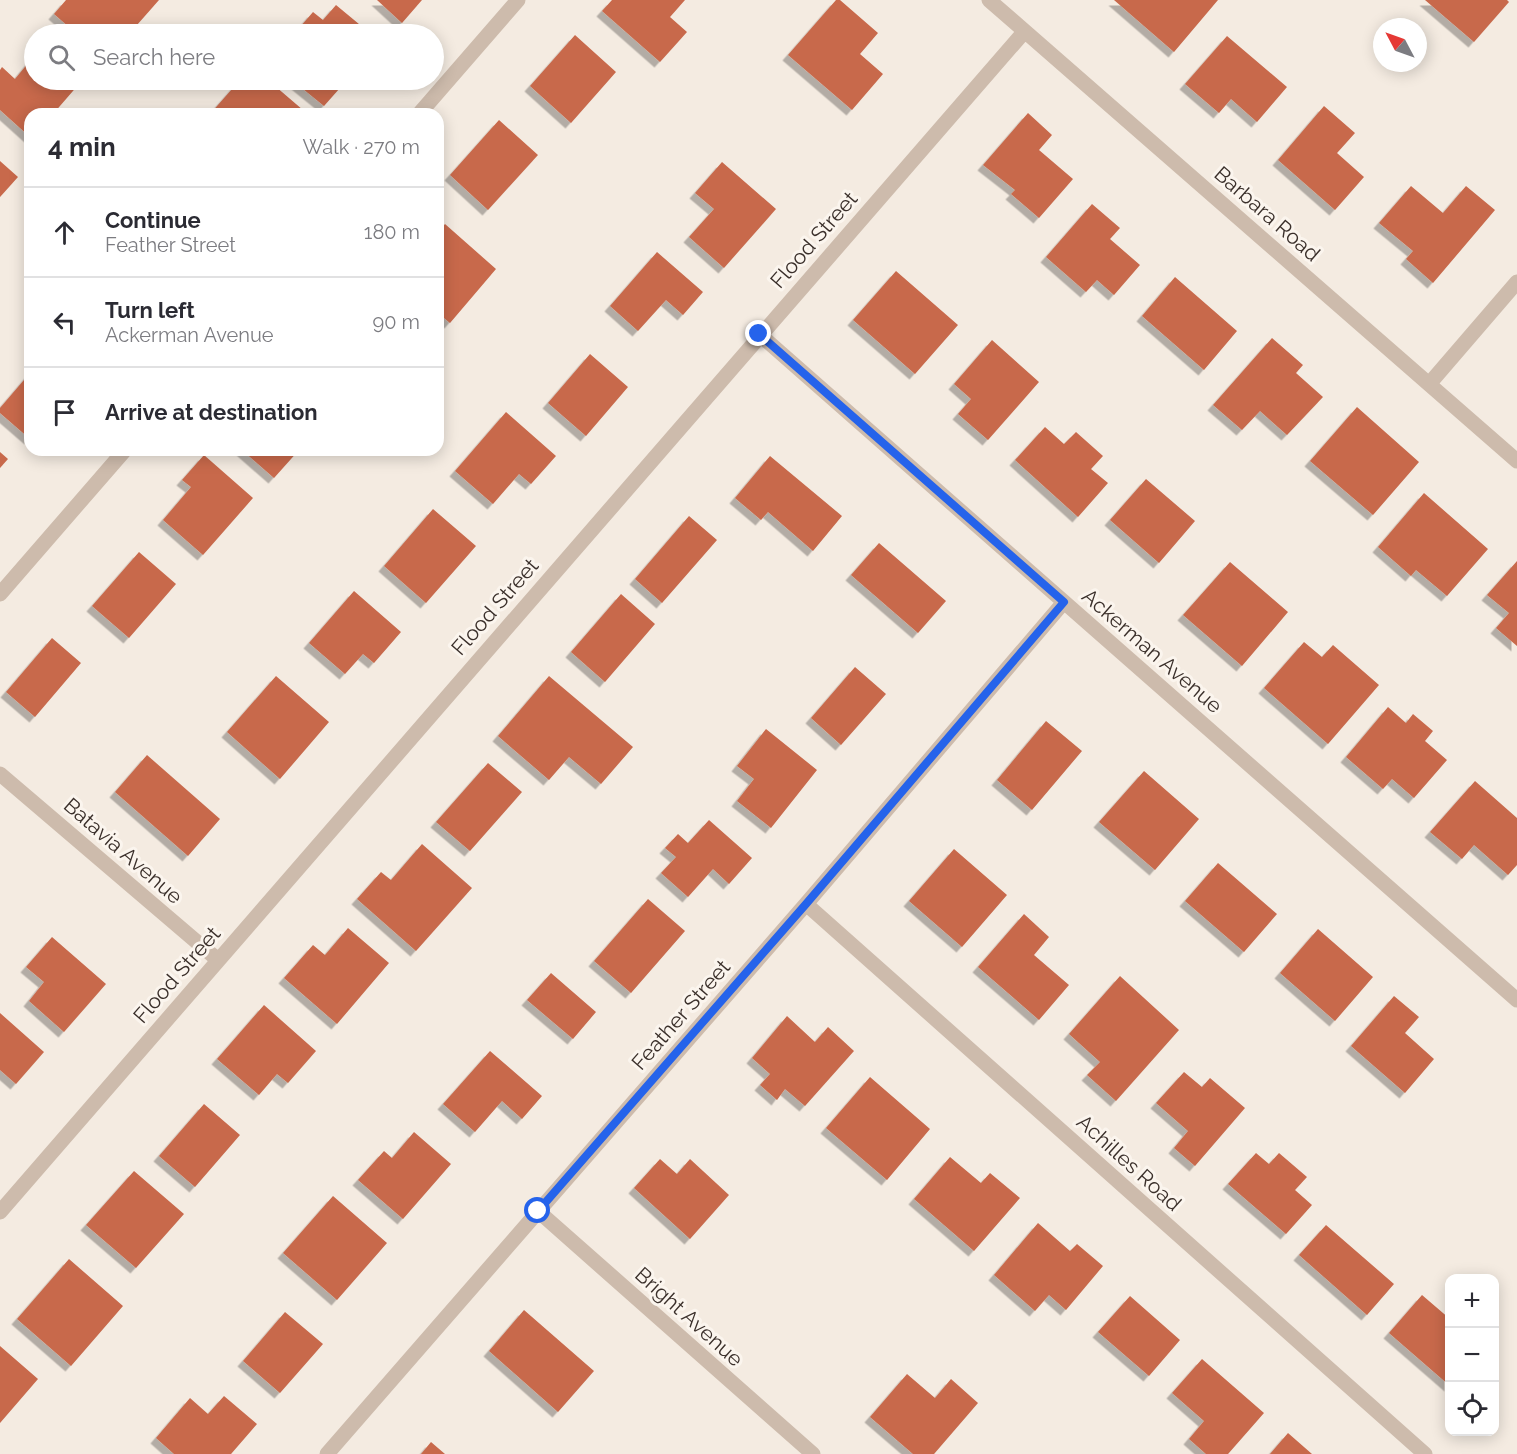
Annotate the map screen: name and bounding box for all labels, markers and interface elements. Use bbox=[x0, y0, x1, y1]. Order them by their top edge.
north arrow bbox=[1373, 18, 1427, 72]
search box bbox=[24, 24, 444, 90]
icon: search bbox=[45, 41, 78, 74]
text: Search here bbox=[93, 44, 215, 70]
text: 4 min bbox=[48, 132, 116, 162]
text: Walk · 270 m bbox=[302, 135, 420, 159]
street label: Barbara Road bbox=[1209, 161, 1325, 266]
street label: Flood Street bbox=[765, 186, 862, 293]
text: Continue bbox=[105, 207, 201, 233]
icon: ahead bbox=[48, 216, 81, 249]
text: 180 m bbox=[364, 220, 420, 244]
text: Feather Street bbox=[105, 233, 236, 257]
text: Turn left bbox=[105, 297, 195, 323]
icon: left bbox=[48, 306, 81, 339]
text: 90 m bbox=[373, 310, 420, 334]
route end bbox=[745, 320, 771, 346]
text: Ackerman Avenue bbox=[105, 323, 274, 347]
icon: arrive bbox=[48, 396, 81, 429]
text: Arrive at destination bbox=[105, 399, 318, 425]
street label: Flood Street bbox=[446, 553, 543, 660]
street label: Ackerman Avenue bbox=[1077, 583, 1227, 718]
street label: Batavia Avenue bbox=[59, 792, 188, 909]
street label: Flood Street bbox=[128, 921, 225, 1028]
street label: Feather Street bbox=[626, 955, 735, 1075]
street label: Achilles Road bbox=[1072, 1109, 1187, 1216]
route start bbox=[524, 1197, 550, 1223]
street label: Bright Avenue bbox=[630, 1262, 748, 1372]
map controls bbox=[1445, 1274, 1499, 1436]
button: + bbox=[1445, 1274, 1499, 1328]
button: − bbox=[1445, 1328, 1499, 1382]
button: locate bbox=[1445, 1382, 1499, 1436]

